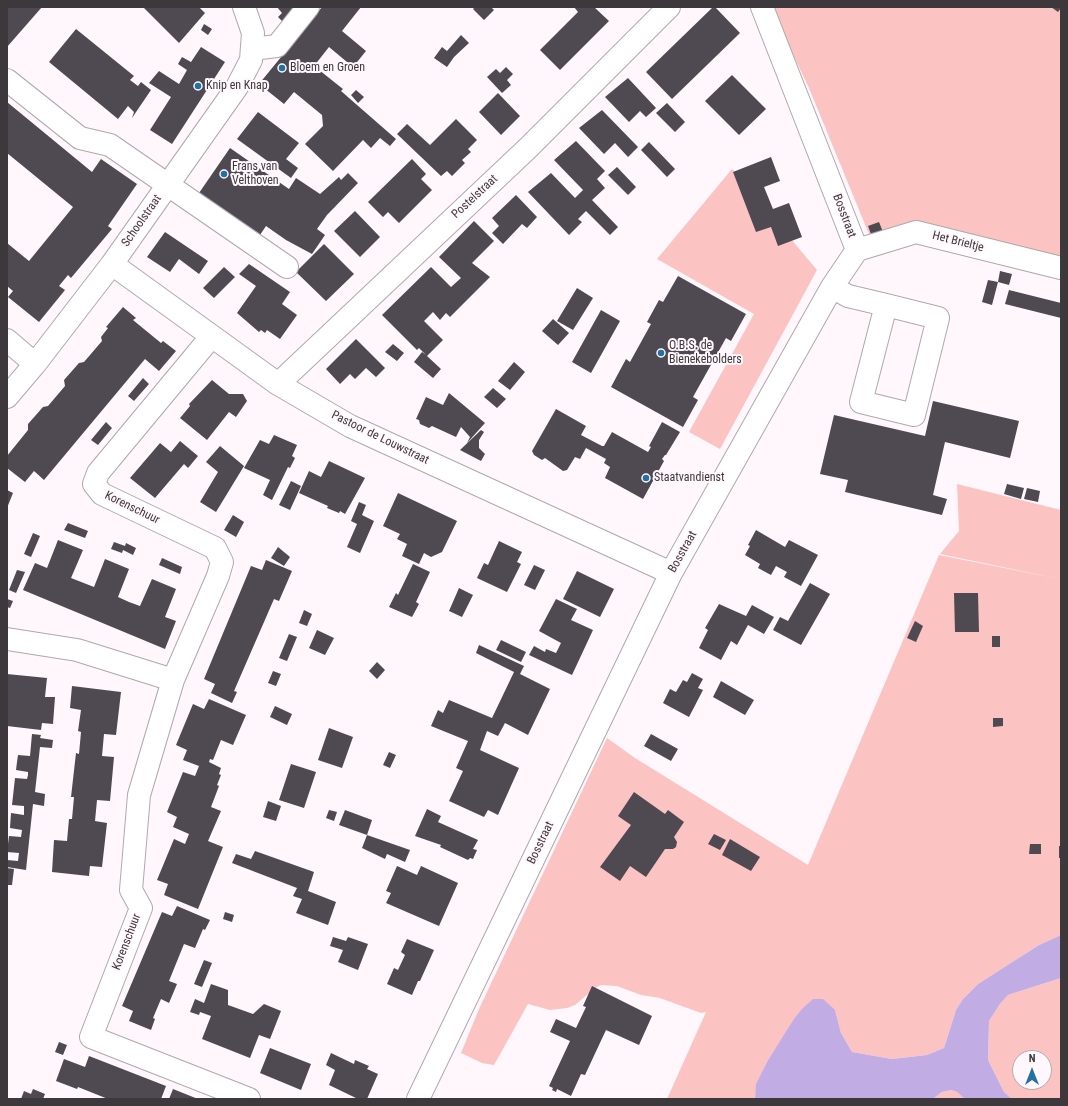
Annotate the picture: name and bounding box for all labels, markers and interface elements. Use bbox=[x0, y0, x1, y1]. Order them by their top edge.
place label: Bloem en Groen bbox=[290, 61, 365, 75]
marker: Bloem en Groen bbox=[277, 63, 287, 73]
place label: Knip en Knap bbox=[206, 79, 268, 93]
marker: Knip en Knap bbox=[193, 81, 203, 91]
place label: Frans van Velthoven bbox=[232, 160, 279, 188]
marker: Frans van Velthoven bbox=[219, 169, 229, 179]
street label: Postelstraat bbox=[449, 172, 501, 222]
street label: Schoolstraat bbox=[119, 192, 165, 250]
street label: Bosstraat bbox=[829, 192, 859, 240]
street label: Het Brieltje bbox=[931, 229, 985, 255]
place label: O.B.S. de Bienekebolders bbox=[669, 339, 742, 367]
marker: O.B.S. de Bienekebolders bbox=[656, 348, 666, 358]
street label: Pastoor de Louwstraat bbox=[329, 408, 431, 468]
place label: Staatvandienst bbox=[654, 471, 725, 485]
marker: Staatvandienst bbox=[641, 473, 651, 483]
street label: Korenschuur bbox=[102, 488, 162, 528]
street label: Bosstraat bbox=[666, 529, 700, 575]
street label: Bosstraat bbox=[525, 819, 557, 867]
street label: Korenschuur bbox=[110, 912, 144, 972]
north arrow bbox=[1012, 1050, 1052, 1090]
text: N bbox=[1029, 1052, 1035, 1065]

